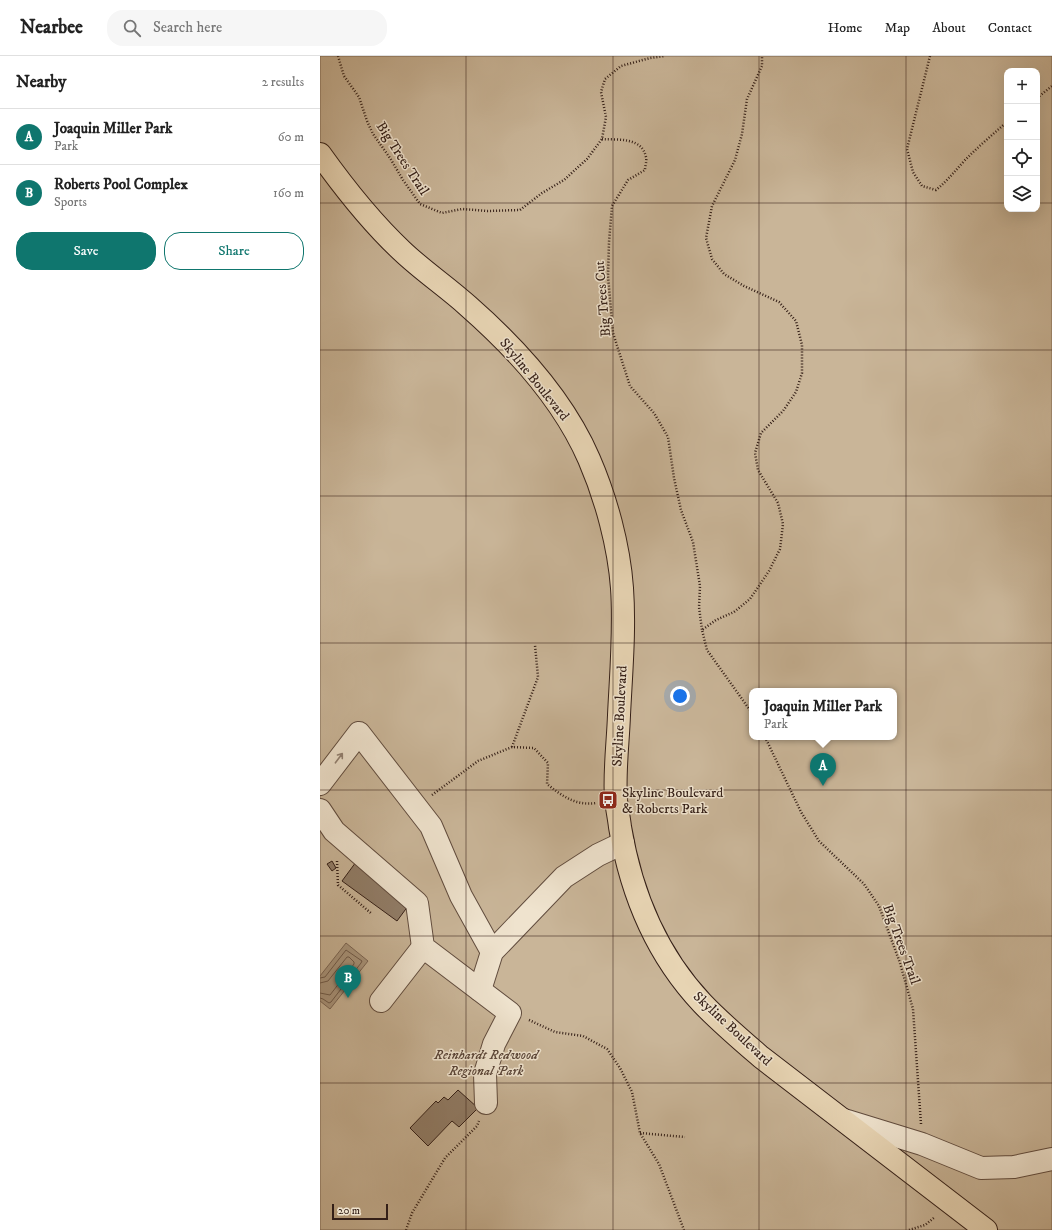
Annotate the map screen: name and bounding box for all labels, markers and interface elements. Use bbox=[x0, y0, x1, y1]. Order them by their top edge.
search box bbox=[107, 10, 387, 46]
text: Nearbee bbox=[20, 16, 83, 39]
icon: search bbox=[121, 17, 143, 39]
text: Search here bbox=[153, 18, 222, 37]
text: Home bbox=[828, 19, 862, 37]
text: Map bbox=[884, 19, 910, 37]
text: About bbox=[932, 19, 966, 37]
text: Contact bbox=[988, 19, 1032, 37]
map controls bbox=[1004, 68, 1040, 212]
button: + bbox=[1004, 68, 1040, 104]
text: Nearby bbox=[16, 71, 66, 93]
text: 2 results bbox=[262, 74, 304, 90]
button: − bbox=[1004, 104, 1040, 140]
street label: Big Trees Trail bbox=[372, 118, 433, 199]
text: Joaquin Miller Park bbox=[54, 119, 173, 138]
text: A bbox=[25, 129, 33, 145]
text: 60 m bbox=[278, 129, 304, 145]
text: Park bbox=[54, 138, 78, 154]
button: locate bbox=[1004, 140, 1040, 176]
text: Roberts Pool Complex bbox=[54, 175, 188, 194]
button: layers bbox=[1004, 176, 1040, 212]
text: B bbox=[25, 185, 33, 201]
text: 160 m bbox=[273, 185, 304, 201]
text: Sports bbox=[54, 194, 87, 210]
button: Save bbox=[16, 232, 156, 270]
button: Share bbox=[164, 232, 304, 270]
street label: Big Trees Cut bbox=[591, 260, 615, 338]
street label: Skyline Boulevard bbox=[495, 335, 573, 425]
street label: Skyline Boulevard bbox=[608, 665, 632, 767]
your location bbox=[670, 686, 690, 706]
popup bbox=[749, 688, 897, 740]
text: Joaquin Miller Park bbox=[764, 697, 882, 716]
text: Park bbox=[764, 716, 788, 732]
one-way arrow bbox=[335, 753, 343, 764]
pin: A bbox=[810, 753, 836, 786]
place label: Skyline Boulevard & Roberts Park bbox=[622, 784, 723, 818]
bus stop icon: Skyline Boulevard & Roberts Park bbox=[597, 789, 619, 811]
street label: Big Trees Trail bbox=[878, 902, 924, 988]
pin: B bbox=[335, 965, 361, 998]
street label: Skyline Boulevard bbox=[689, 988, 775, 1070]
park label: Reinhardt Redwood Regional Park bbox=[433, 1046, 540, 1080]
scale bar bbox=[332, 1202, 388, 1221]
text: 20 m bbox=[338, 1204, 360, 1218]

